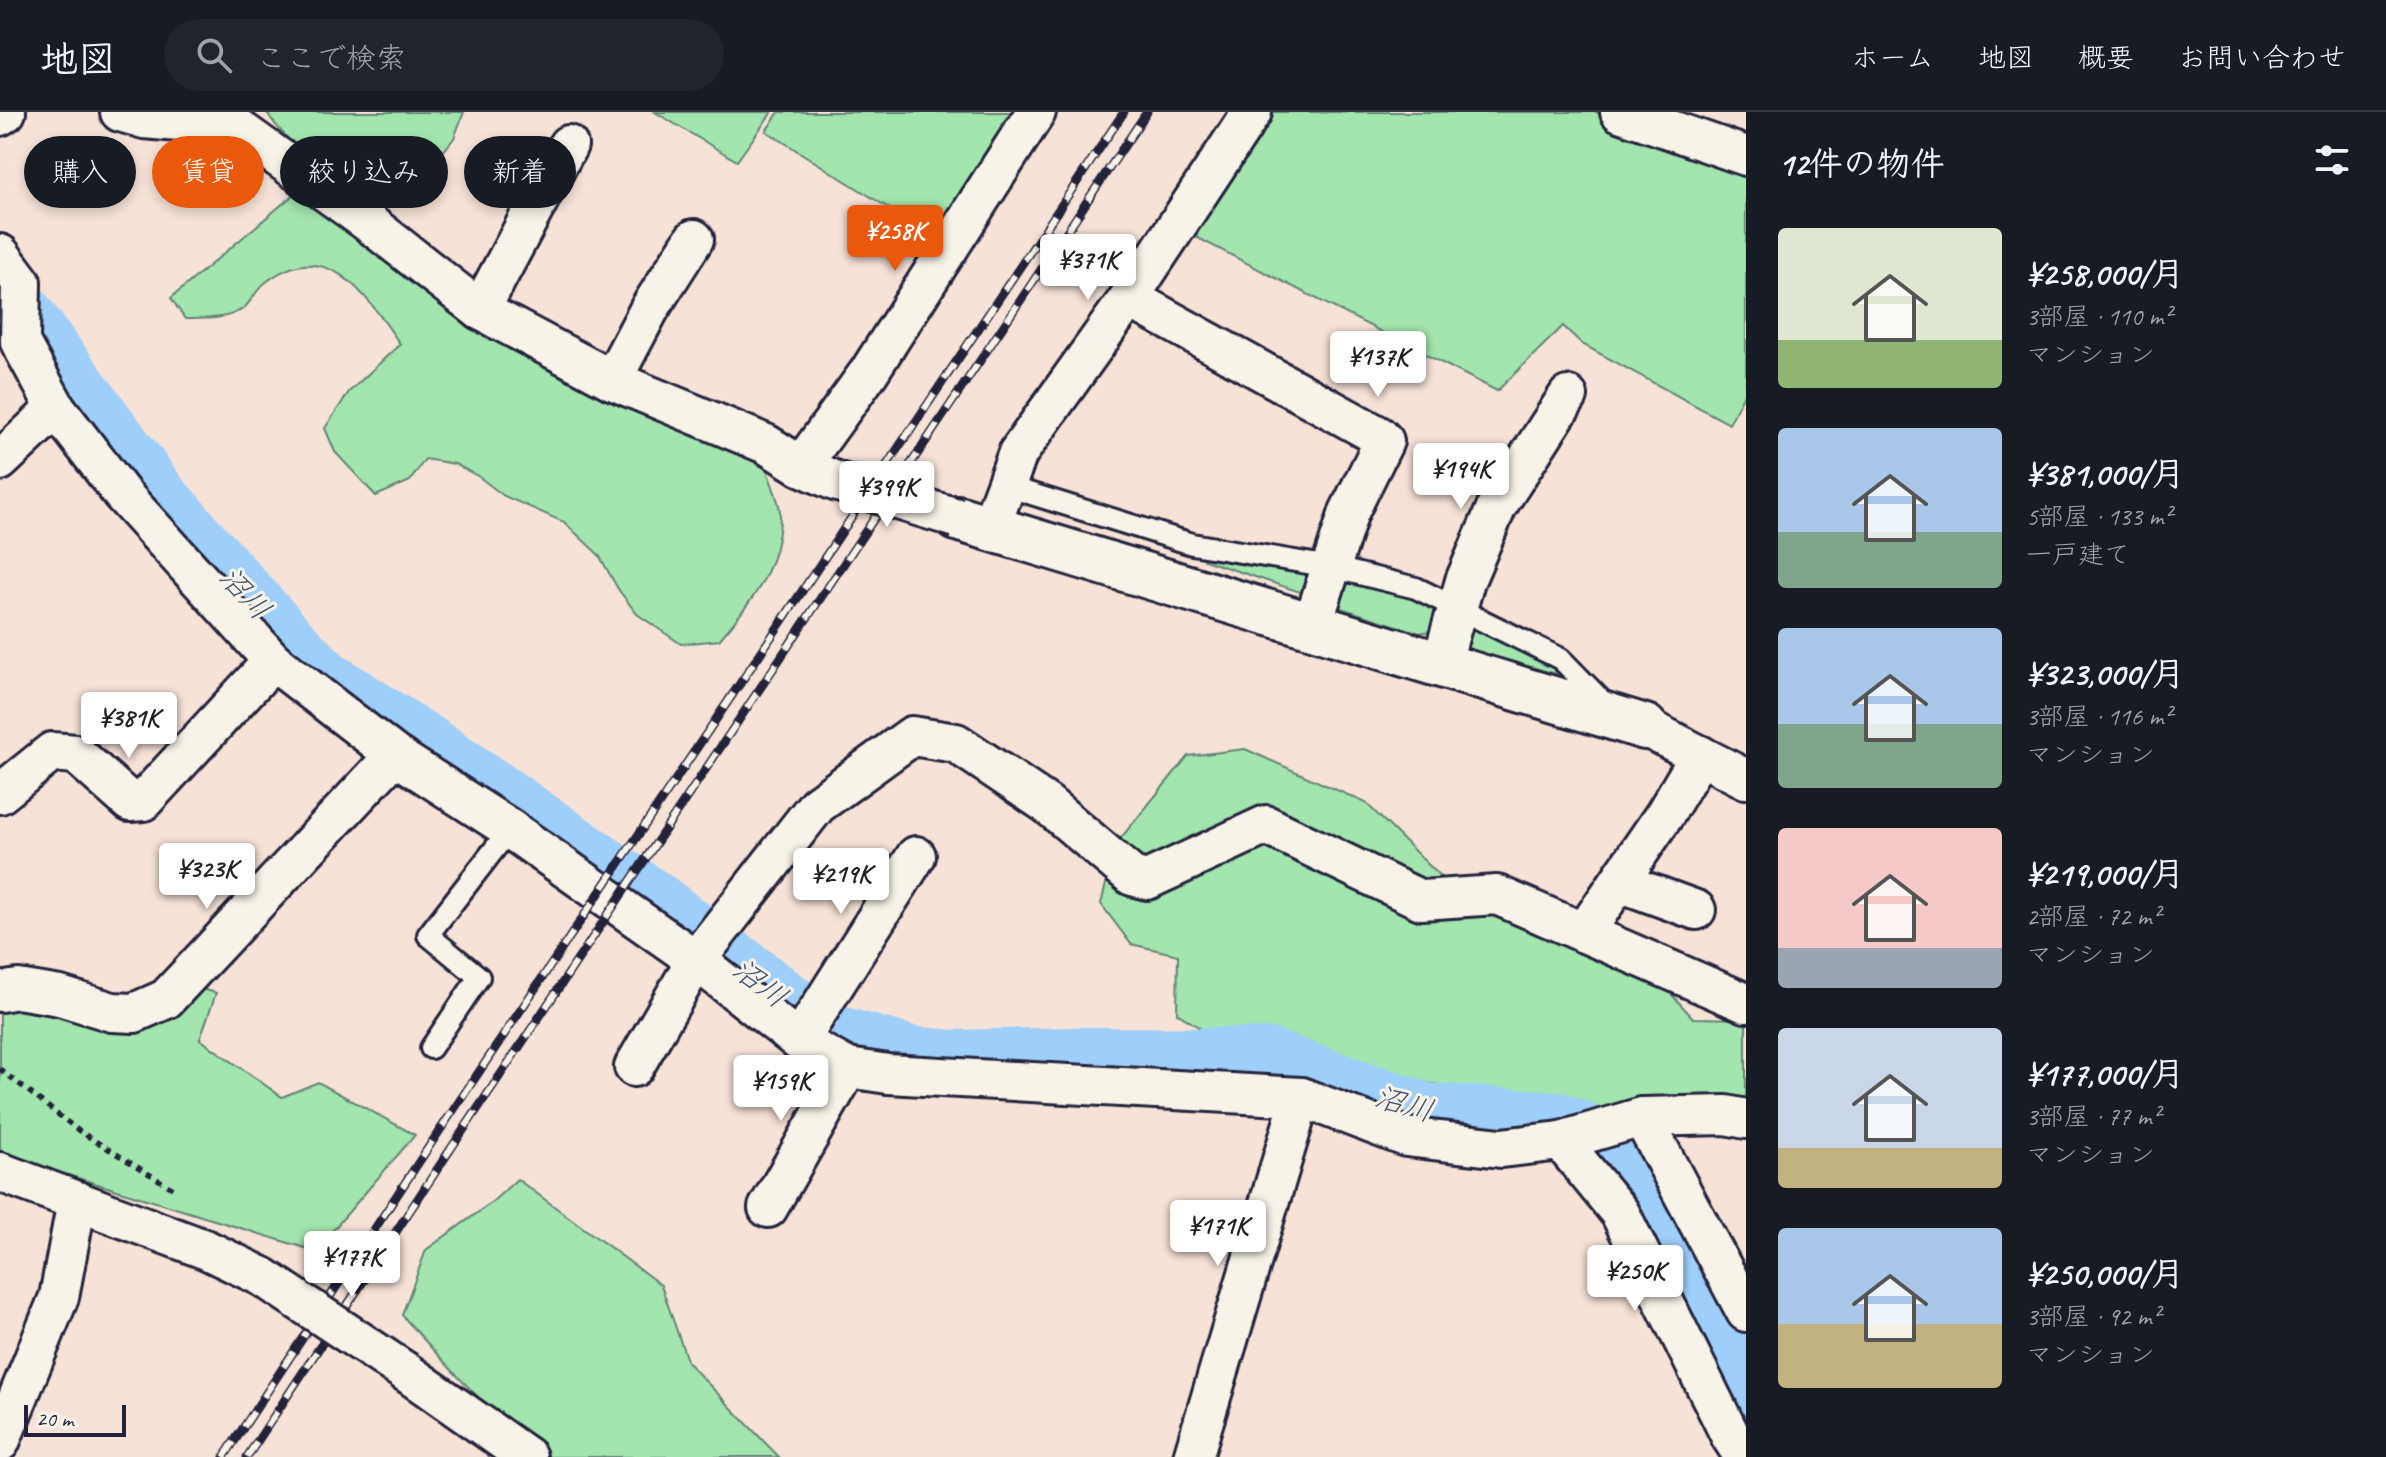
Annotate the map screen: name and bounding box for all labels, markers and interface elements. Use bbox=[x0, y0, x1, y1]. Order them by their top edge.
search box bbox=[164, 19, 724, 91]
icon: search bbox=[192, 33, 236, 77]
text: 地図 bbox=[40, 36, 116, 83]
text: ここで検索 bbox=[256, 39, 406, 77]
text: ホーム bbox=[1851, 40, 1934, 75]
text: 地図 bbox=[1978, 40, 2034, 75]
text: 概要 bbox=[2078, 40, 2134, 75]
text: お問い合わせ bbox=[2178, 40, 2346, 75]
chip: 購入 bbox=[24, 136, 136, 208]
chip: 賃貸 bbox=[152, 136, 264, 208]
chip: 絞り込み bbox=[280, 136, 448, 208]
chip: 新着 bbox=[464, 136, 576, 208]
icon: filters bbox=[2310, 138, 2354, 182]
text: 12件の物件 bbox=[1778, 142, 1945, 185]
pin: ¥258K bbox=[839, 205, 951, 273]
text: ¥258K bbox=[865, 214, 925, 247]
pin: ¥371K bbox=[1032, 234, 1144, 302]
text: ¥371K bbox=[1058, 243, 1118, 276]
text: ¥258,000/月 bbox=[2026, 252, 2185, 295]
icon: home bbox=[1842, 260, 1938, 356]
text: 3部屋 · 110 m² bbox=[2026, 300, 2171, 333]
pin: ¥137K bbox=[1322, 331, 1434, 399]
text: マンション bbox=[2026, 338, 2155, 371]
text: ¥137K bbox=[1348, 340, 1408, 373]
pin: ¥194K bbox=[1405, 443, 1517, 511]
text: ¥194K bbox=[1431, 452, 1491, 485]
text: ¥381,000/月 bbox=[2026, 452, 2185, 495]
icon: home bbox=[1842, 460, 1938, 556]
pin: ¥399K bbox=[831, 461, 943, 529]
text: ¥399K bbox=[857, 470, 917, 503]
text: 5部屋 · 133 m² bbox=[2026, 500, 2171, 533]
text: 一戸建て bbox=[2026, 538, 2130, 571]
water label: 沼川 bbox=[211, 558, 279, 628]
text: ¥323,000/月 bbox=[2026, 652, 2185, 695]
icon: home bbox=[1842, 660, 1938, 756]
pin: ¥381K bbox=[73, 692, 185, 760]
text: 3部屋 · 116 m² bbox=[2026, 700, 2171, 733]
text: ¥381K bbox=[99, 701, 159, 734]
text: マンション bbox=[2026, 738, 2155, 771]
pin: ¥323K bbox=[151, 843, 263, 911]
pin: ¥219K bbox=[785, 848, 897, 916]
text: ¥323K bbox=[177, 852, 237, 885]
text: ¥219,000/月 bbox=[2026, 852, 2185, 895]
text: ¥219K bbox=[811, 857, 871, 890]
icon: home bbox=[1842, 860, 1938, 956]
text: 2部屋 · 72 m² bbox=[2026, 900, 2160, 933]
text: マンション bbox=[2026, 938, 2155, 971]
water label: 沼川 bbox=[725, 950, 795, 1016]
text: ¥177,000/月 bbox=[2026, 1052, 2185, 1095]
pin: ¥159K bbox=[725, 1055, 837, 1123]
icon: home bbox=[1842, 1060, 1938, 1156]
text: ¥159K bbox=[751, 1064, 811, 1097]
water label: 沼川 bbox=[1370, 1077, 1438, 1131]
text: 3部屋 · 77 m² bbox=[2026, 1100, 2160, 1133]
text: マンション bbox=[2026, 1138, 2155, 1171]
pin: ¥171K bbox=[1162, 1200, 1274, 1268]
text: ¥171K bbox=[1188, 1209, 1248, 1242]
pin: ¥177K bbox=[296, 1231, 408, 1299]
text: ¥177K bbox=[322, 1240, 382, 1273]
pin: ¥250K bbox=[1579, 1245, 1691, 1313]
text: ¥250,000/月 bbox=[2026, 1252, 2185, 1295]
text: ¥250K bbox=[1605, 1254, 1665, 1287]
icon: home bbox=[1842, 1260, 1938, 1356]
text: 3部屋 · 92 m² bbox=[2026, 1300, 2160, 1333]
text: マンション bbox=[2026, 1338, 2155, 1371]
scale bar bbox=[24, 1401, 126, 1437]
text: 20 m bbox=[36, 1405, 73, 1433]

